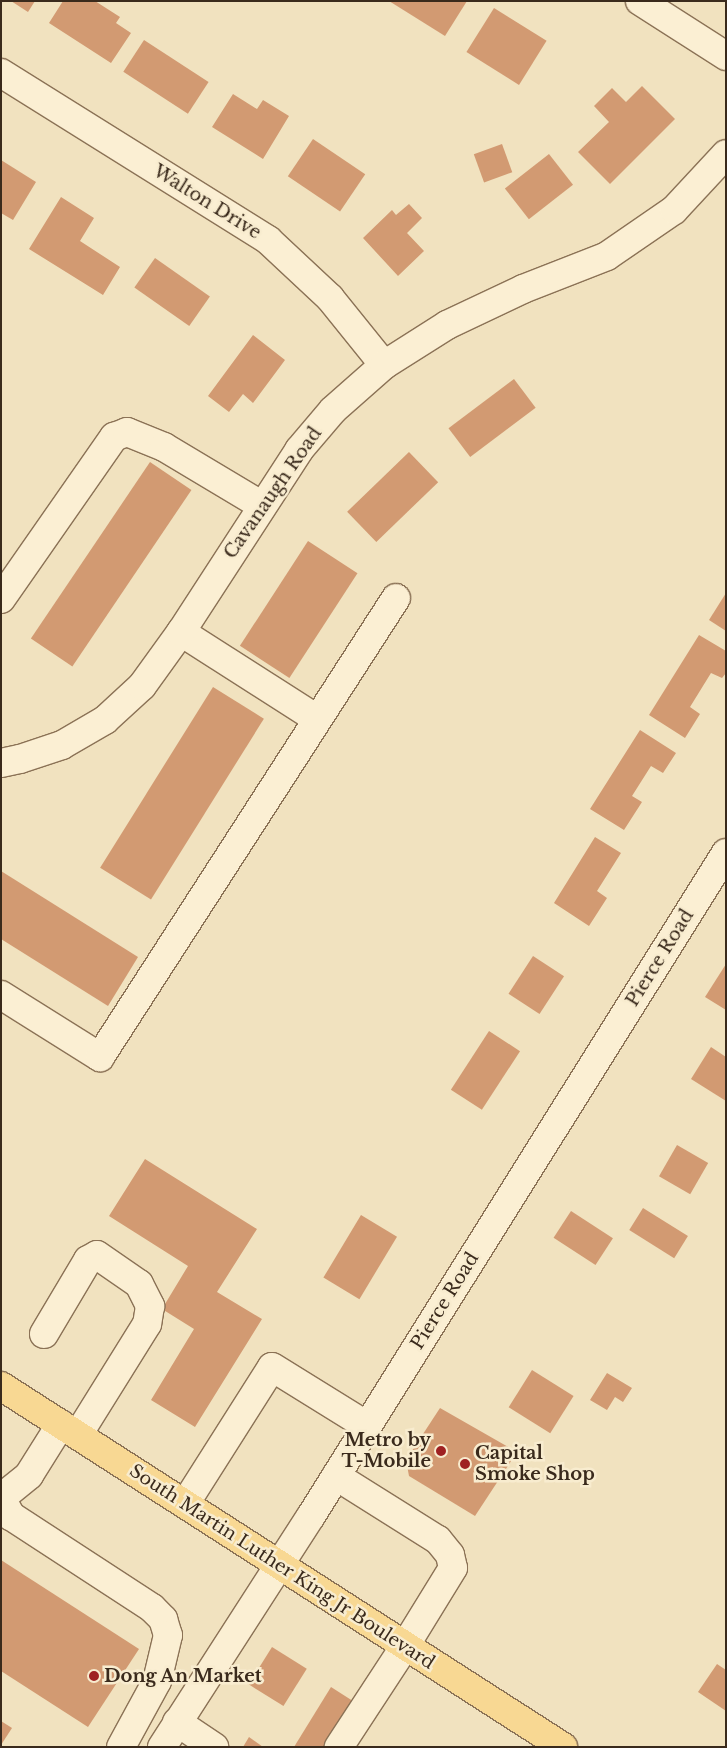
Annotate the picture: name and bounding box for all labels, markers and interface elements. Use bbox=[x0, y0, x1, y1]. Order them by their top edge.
street label: Walton Drive bbox=[149, 160, 265, 244]
street label: Cavanaugh Road bbox=[220, 423, 326, 563]
street label: Pierce Road bbox=[622, 906, 698, 1010]
street label: Pierce Road bbox=[407, 1249, 483, 1353]
place label: Metro by T-Mobile bbox=[342, 1430, 431, 1472]
place label: Capital Smoke Shop bbox=[475, 1443, 595, 1486]
marker: Metro by T-Mobile bbox=[435, 1445, 447, 1457]
marker: Capital Smoke Shop bbox=[459, 1458, 471, 1470]
street label: South Martin Luther King Jr Boulevard bbox=[125, 1460, 439, 1674]
place label: Dong An Market bbox=[104, 1665, 262, 1687]
marker: Dong An Market bbox=[88, 1670, 100, 1682]

